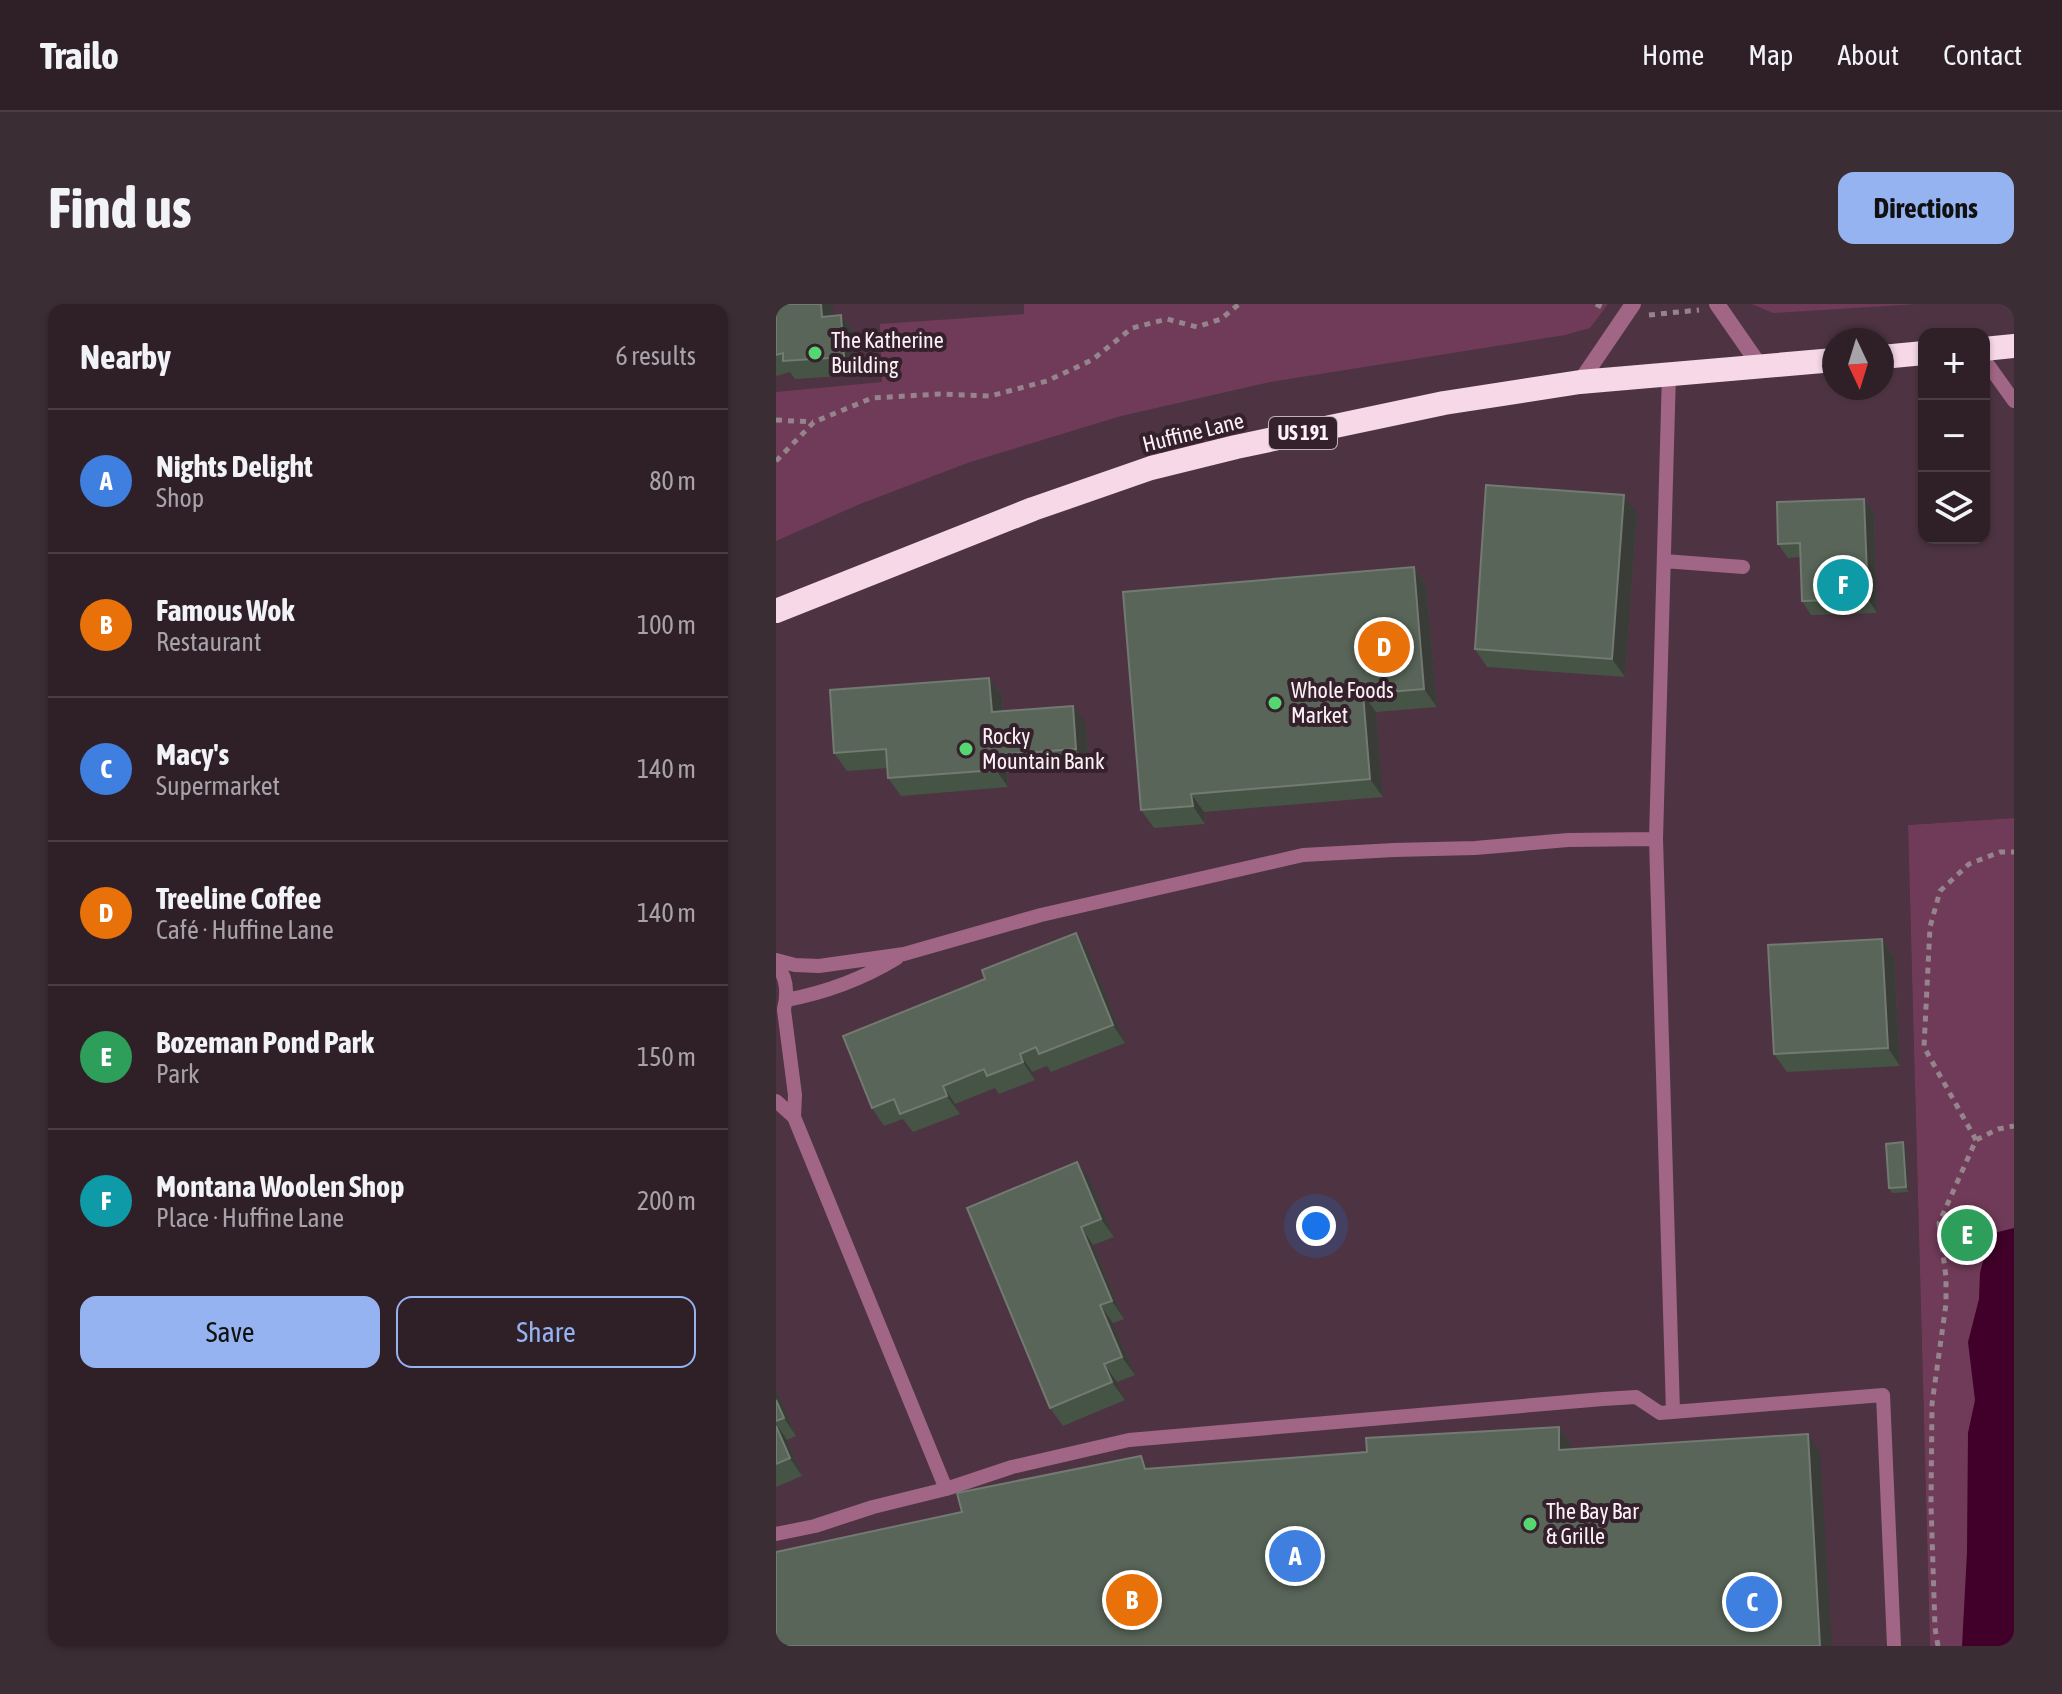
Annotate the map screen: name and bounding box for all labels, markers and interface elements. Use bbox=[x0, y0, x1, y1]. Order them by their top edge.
text: Trailo bbox=[40, 34, 119, 77]
text: Home bbox=[1642, 39, 1704, 71]
text: Map bbox=[1748, 39, 1793, 71]
text: About bbox=[1837, 39, 1899, 71]
text: Contact bbox=[1943, 39, 2022, 71]
button: Directions bbox=[1838, 172, 2014, 244]
text: Find us bbox=[48, 176, 192, 240]
place label: The Katherine Building bbox=[831, 327, 944, 378]
north arrow bbox=[1822, 328, 1894, 400]
map controls bbox=[1918, 328, 1990, 544]
button: + bbox=[1918, 328, 1990, 400]
text: Nearby bbox=[80, 337, 171, 376]
text: 6 results bbox=[615, 341, 696, 371]
marker: The Katherine Building bbox=[806, 344, 824, 362]
button: − bbox=[1918, 400, 1990, 472]
street label: Huffine Lane bbox=[1140, 407, 1246, 457]
road number: US 191 bbox=[1269, 417, 1337, 449]
text: Nights Delight bbox=[156, 449, 313, 483]
text: A bbox=[100, 466, 112, 496]
text: 80 m bbox=[649, 466, 696, 496]
button: layers bbox=[1918, 472, 1990, 544]
text: Shop bbox=[156, 483, 204, 513]
pin: F bbox=[1817, 555, 1869, 615]
text: Famous Wok bbox=[156, 593, 294, 627]
text: B bbox=[100, 610, 112, 640]
text: 100 m bbox=[637, 610, 696, 640]
pin: D bbox=[1358, 617, 1410, 677]
text: Restaurant bbox=[156, 627, 261, 657]
place label: Whole Foods Market bbox=[1291, 677, 1394, 728]
marker: Whole Foods Market bbox=[1266, 694, 1284, 712]
place label: Rocky Mountain Bank bbox=[982, 723, 1105, 774]
text: Macy's bbox=[156, 737, 229, 771]
marker: Rocky Mountain Bank bbox=[957, 740, 975, 758]
text: C bbox=[100, 754, 112, 784]
text: 140 m bbox=[637, 754, 696, 784]
text: Supermarket bbox=[156, 771, 280, 801]
text: Treeline Coffee bbox=[156, 881, 321, 915]
text: D bbox=[99, 898, 113, 928]
text: 140 m bbox=[637, 898, 696, 928]
text: Café · Huffine Lane bbox=[156, 915, 334, 945]
text: Bozeman Pond Park bbox=[156, 1025, 374, 1059]
text: E bbox=[100, 1042, 112, 1072]
text: 150 m bbox=[637, 1042, 696, 1072]
text: Park bbox=[156, 1059, 199, 1089]
text: Montana Woolen Shop bbox=[156, 1169, 404, 1203]
text: F bbox=[101, 1186, 111, 1216]
text: 200 m bbox=[637, 1186, 696, 1216]
text: Place · Huffine Lane bbox=[156, 1203, 344, 1233]
pin: E bbox=[1941, 1205, 1993, 1265]
your location bbox=[1296, 1206, 1336, 1246]
button: Save bbox=[80, 1296, 380, 1368]
button: Share bbox=[396, 1296, 696, 1368]
place label: The Bay Bar & Grille bbox=[1546, 1498, 1639, 1549]
marker: The Bay Bar & Grille bbox=[1521, 1515, 1539, 1533]
pin: A bbox=[1269, 1526, 1321, 1586]
pin: B bbox=[1106, 1570, 1158, 1630]
pin: C bbox=[1726, 1572, 1778, 1632]

